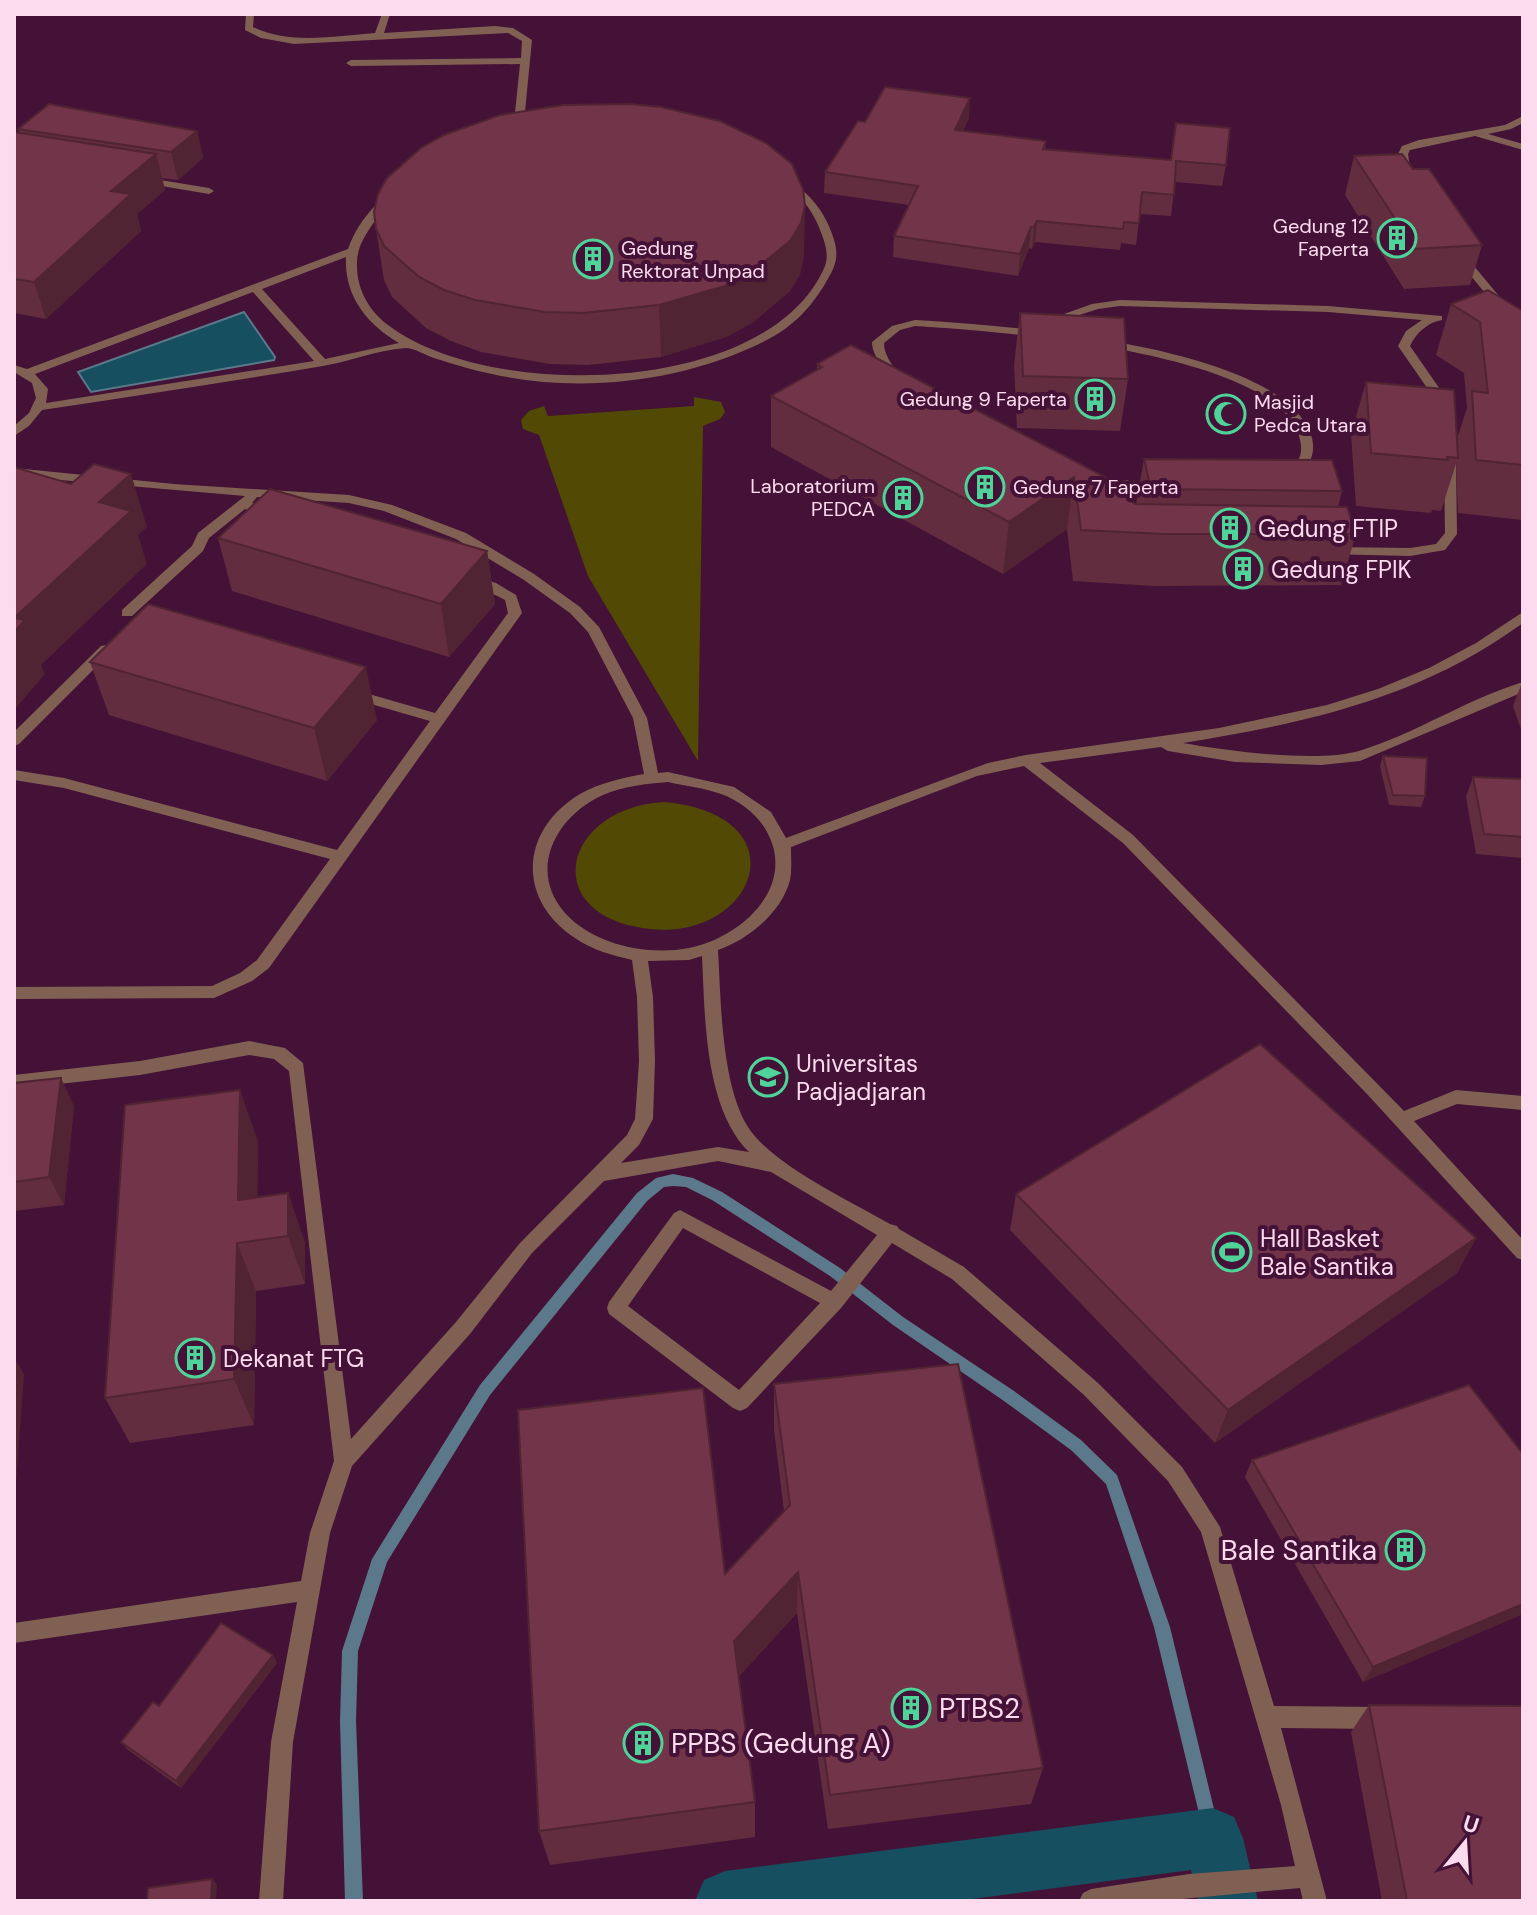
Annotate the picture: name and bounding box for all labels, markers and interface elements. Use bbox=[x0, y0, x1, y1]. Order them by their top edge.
place label: Gedung 12 Faperta bbox=[1273, 213, 1369, 262]
building icon: Gedung 12 Faperta bbox=[1376, 217, 1418, 259]
place label: Gedung Rektorat Unpad bbox=[621, 235, 765, 284]
building icon: Gedung Rektorat Unpad bbox=[572, 238, 614, 280]
building icon: Gedung 9 Faperta bbox=[1074, 378, 1116, 420]
place label: Gedung 9 Faperta bbox=[900, 386, 1067, 412]
place label: Masjid Pedca Utara bbox=[1254, 389, 1367, 438]
mosque icon: Masjid Pedca Utara bbox=[1205, 393, 1247, 435]
building icon: Gedung 7 Faperta bbox=[964, 466, 1006, 508]
place label: Laboratorium PEDCA bbox=[750, 473, 875, 522]
place label: Gedung 7 Faperta bbox=[1013, 474, 1178, 500]
building icon: Laboratorium PEDCA bbox=[882, 477, 924, 519]
building icon: Gedung FTIP bbox=[1209, 507, 1251, 549]
place label: Gedung FTIP bbox=[1258, 513, 1398, 544]
building icon: Gedung FPIK bbox=[1222, 548, 1264, 590]
place label: Gedung FPIK bbox=[1271, 554, 1412, 585]
place label: Universitas Padjadjaran bbox=[796, 1048, 926, 1107]
school or university icon: Universitas Padjadjaran bbox=[747, 1056, 789, 1098]
place label: Hall Basket Bale Santika bbox=[1260, 1223, 1394, 1282]
sports icon: Hall Basket Bale Santika bbox=[1211, 1231, 1253, 1273]
building icon: Dekanat FTG bbox=[174, 1337, 216, 1379]
place label: Dekanat FTG bbox=[223, 1343, 364, 1374]
building icon: Bale Santika bbox=[1384, 1529, 1426, 1571]
place label: Bale Santika bbox=[1221, 1532, 1377, 1569]
building icon: PTBS2 bbox=[890, 1687, 932, 1729]
place label: PTBS2 bbox=[939, 1690, 1020, 1727]
building icon: PPBS (Gedung A) bbox=[622, 1722, 664, 1764]
place label: PPBS (Gedung A) bbox=[671, 1725, 891, 1762]
north arrow bbox=[1425, 1803, 1505, 1883]
text: U bbox=[1459, 1808, 1483, 1841]

